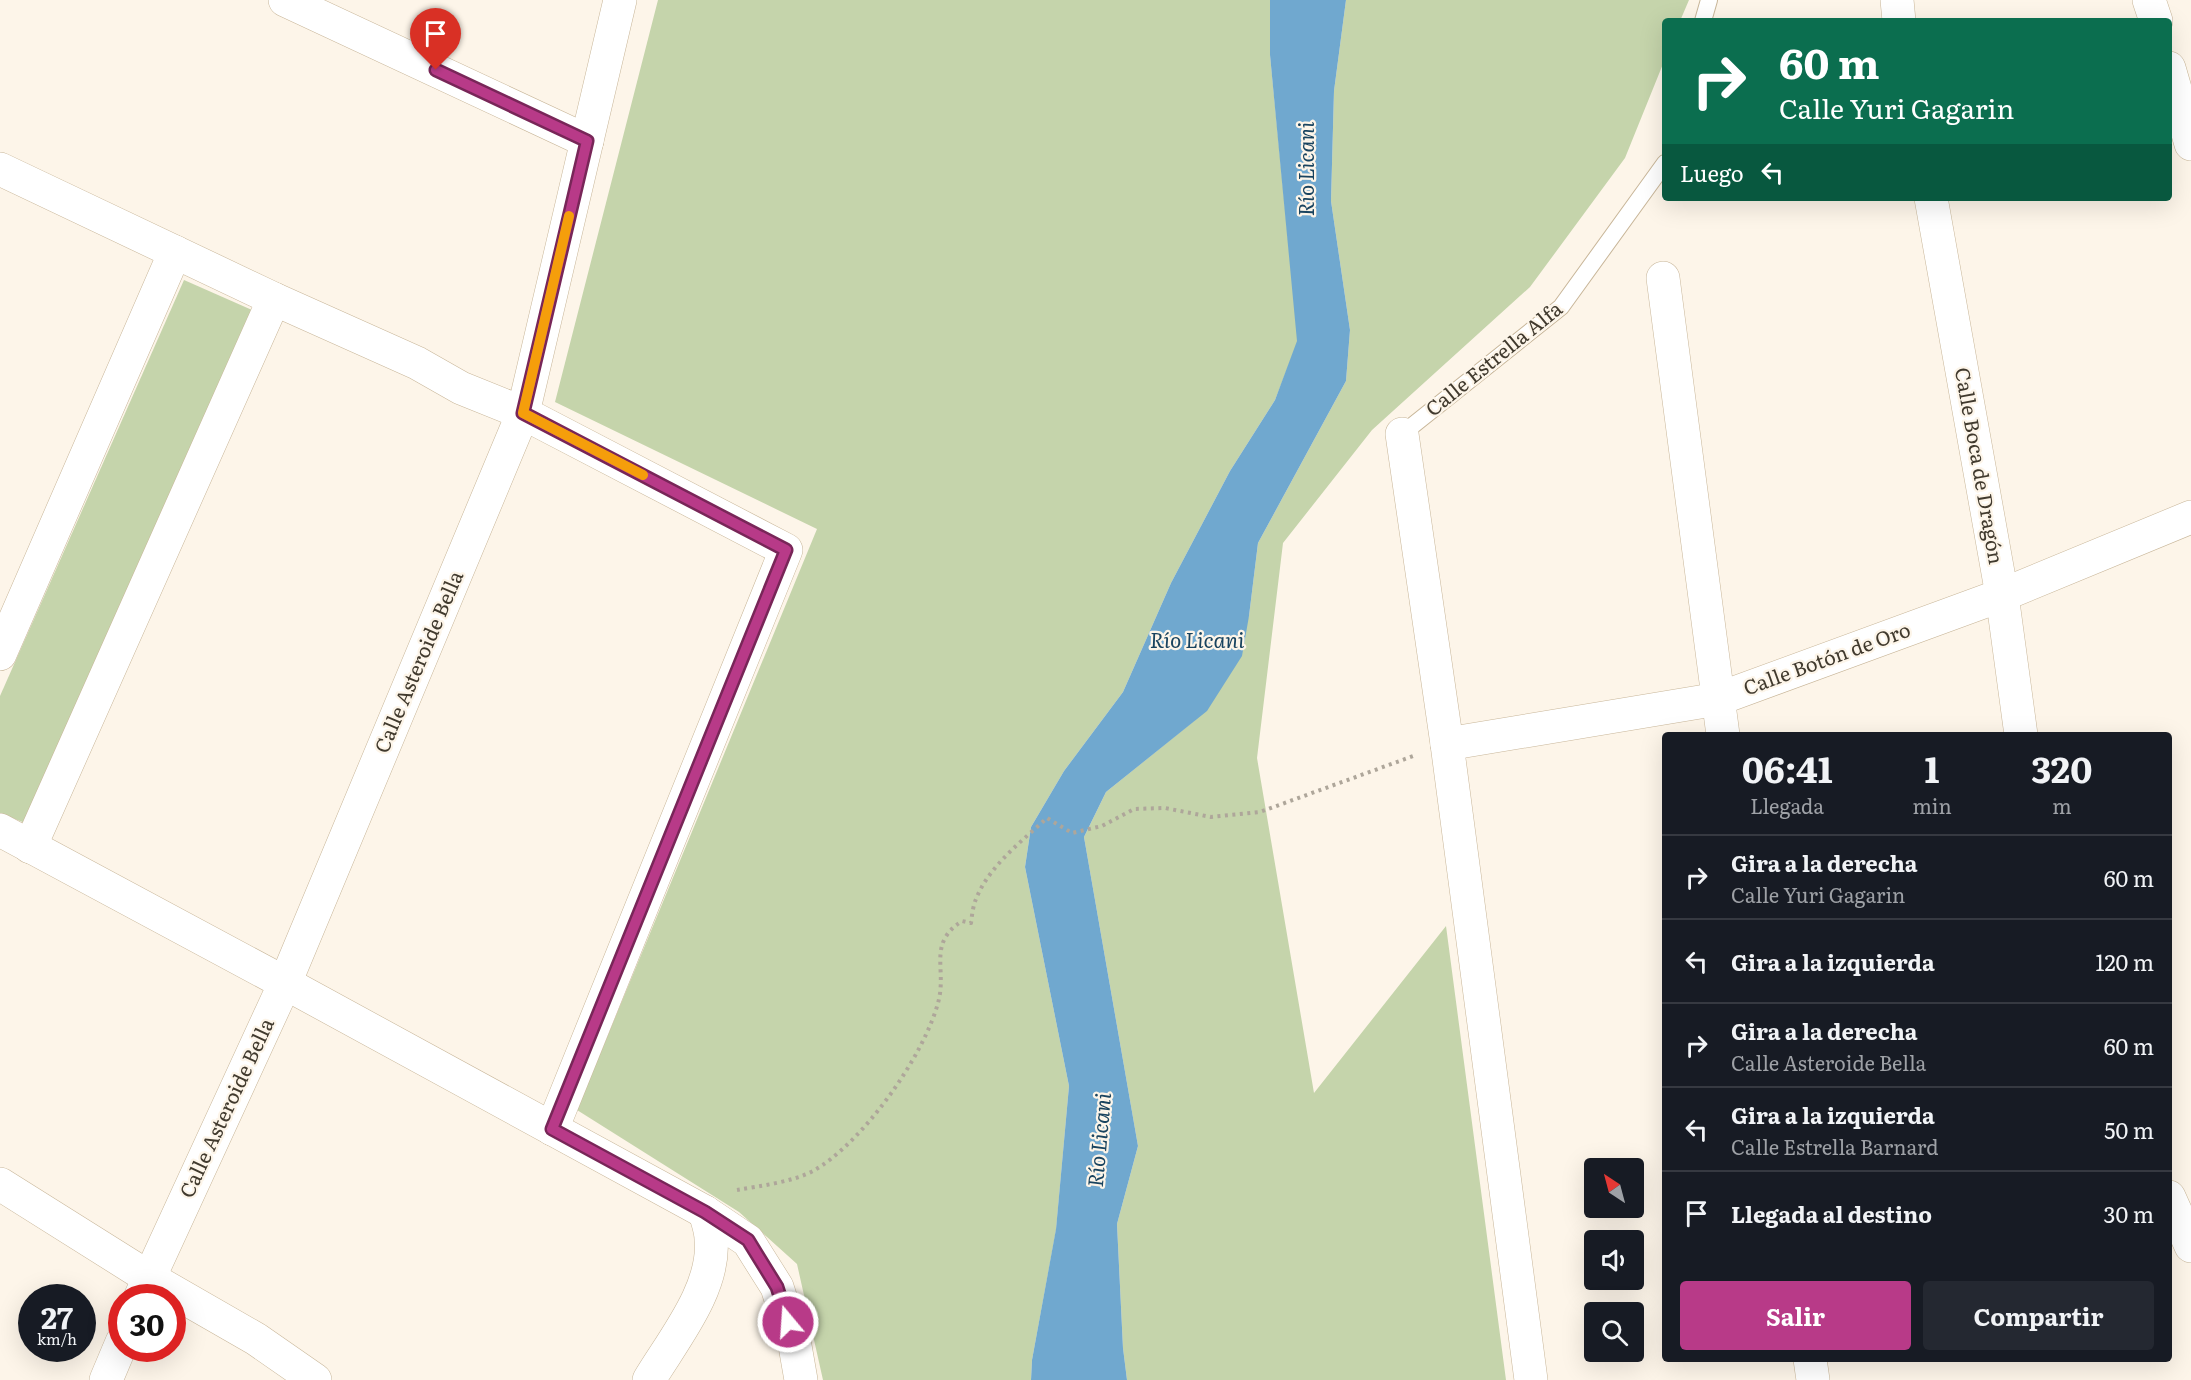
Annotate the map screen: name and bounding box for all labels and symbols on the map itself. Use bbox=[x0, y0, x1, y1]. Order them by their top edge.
pin bbox=[410, 8, 461, 70]
water label: Río Licani bbox=[1289, 121, 1320, 216]
street label: Calle Estrella Alfa bbox=[1418, 293, 1568, 422]
street label: Calle Boca de Dragón bbox=[1949, 365, 2013, 566]
street label: Calle Asteroide Bella bbox=[365, 565, 469, 757]
street label: Calle Botón de Oro bbox=[1738, 613, 1914, 701]
water label: Río Licani bbox=[1150, 623, 1245, 654]
street label: Calle Asteroide Bella bbox=[170, 1012, 280, 1202]
water label: Río Licani bbox=[1078, 1091, 1117, 1188]
north arrow bbox=[1584, 1158, 1644, 1218]
speed limit sign: 30 bbox=[108, 1284, 186, 1362]
position arrow bbox=[756, 1290, 820, 1354]

